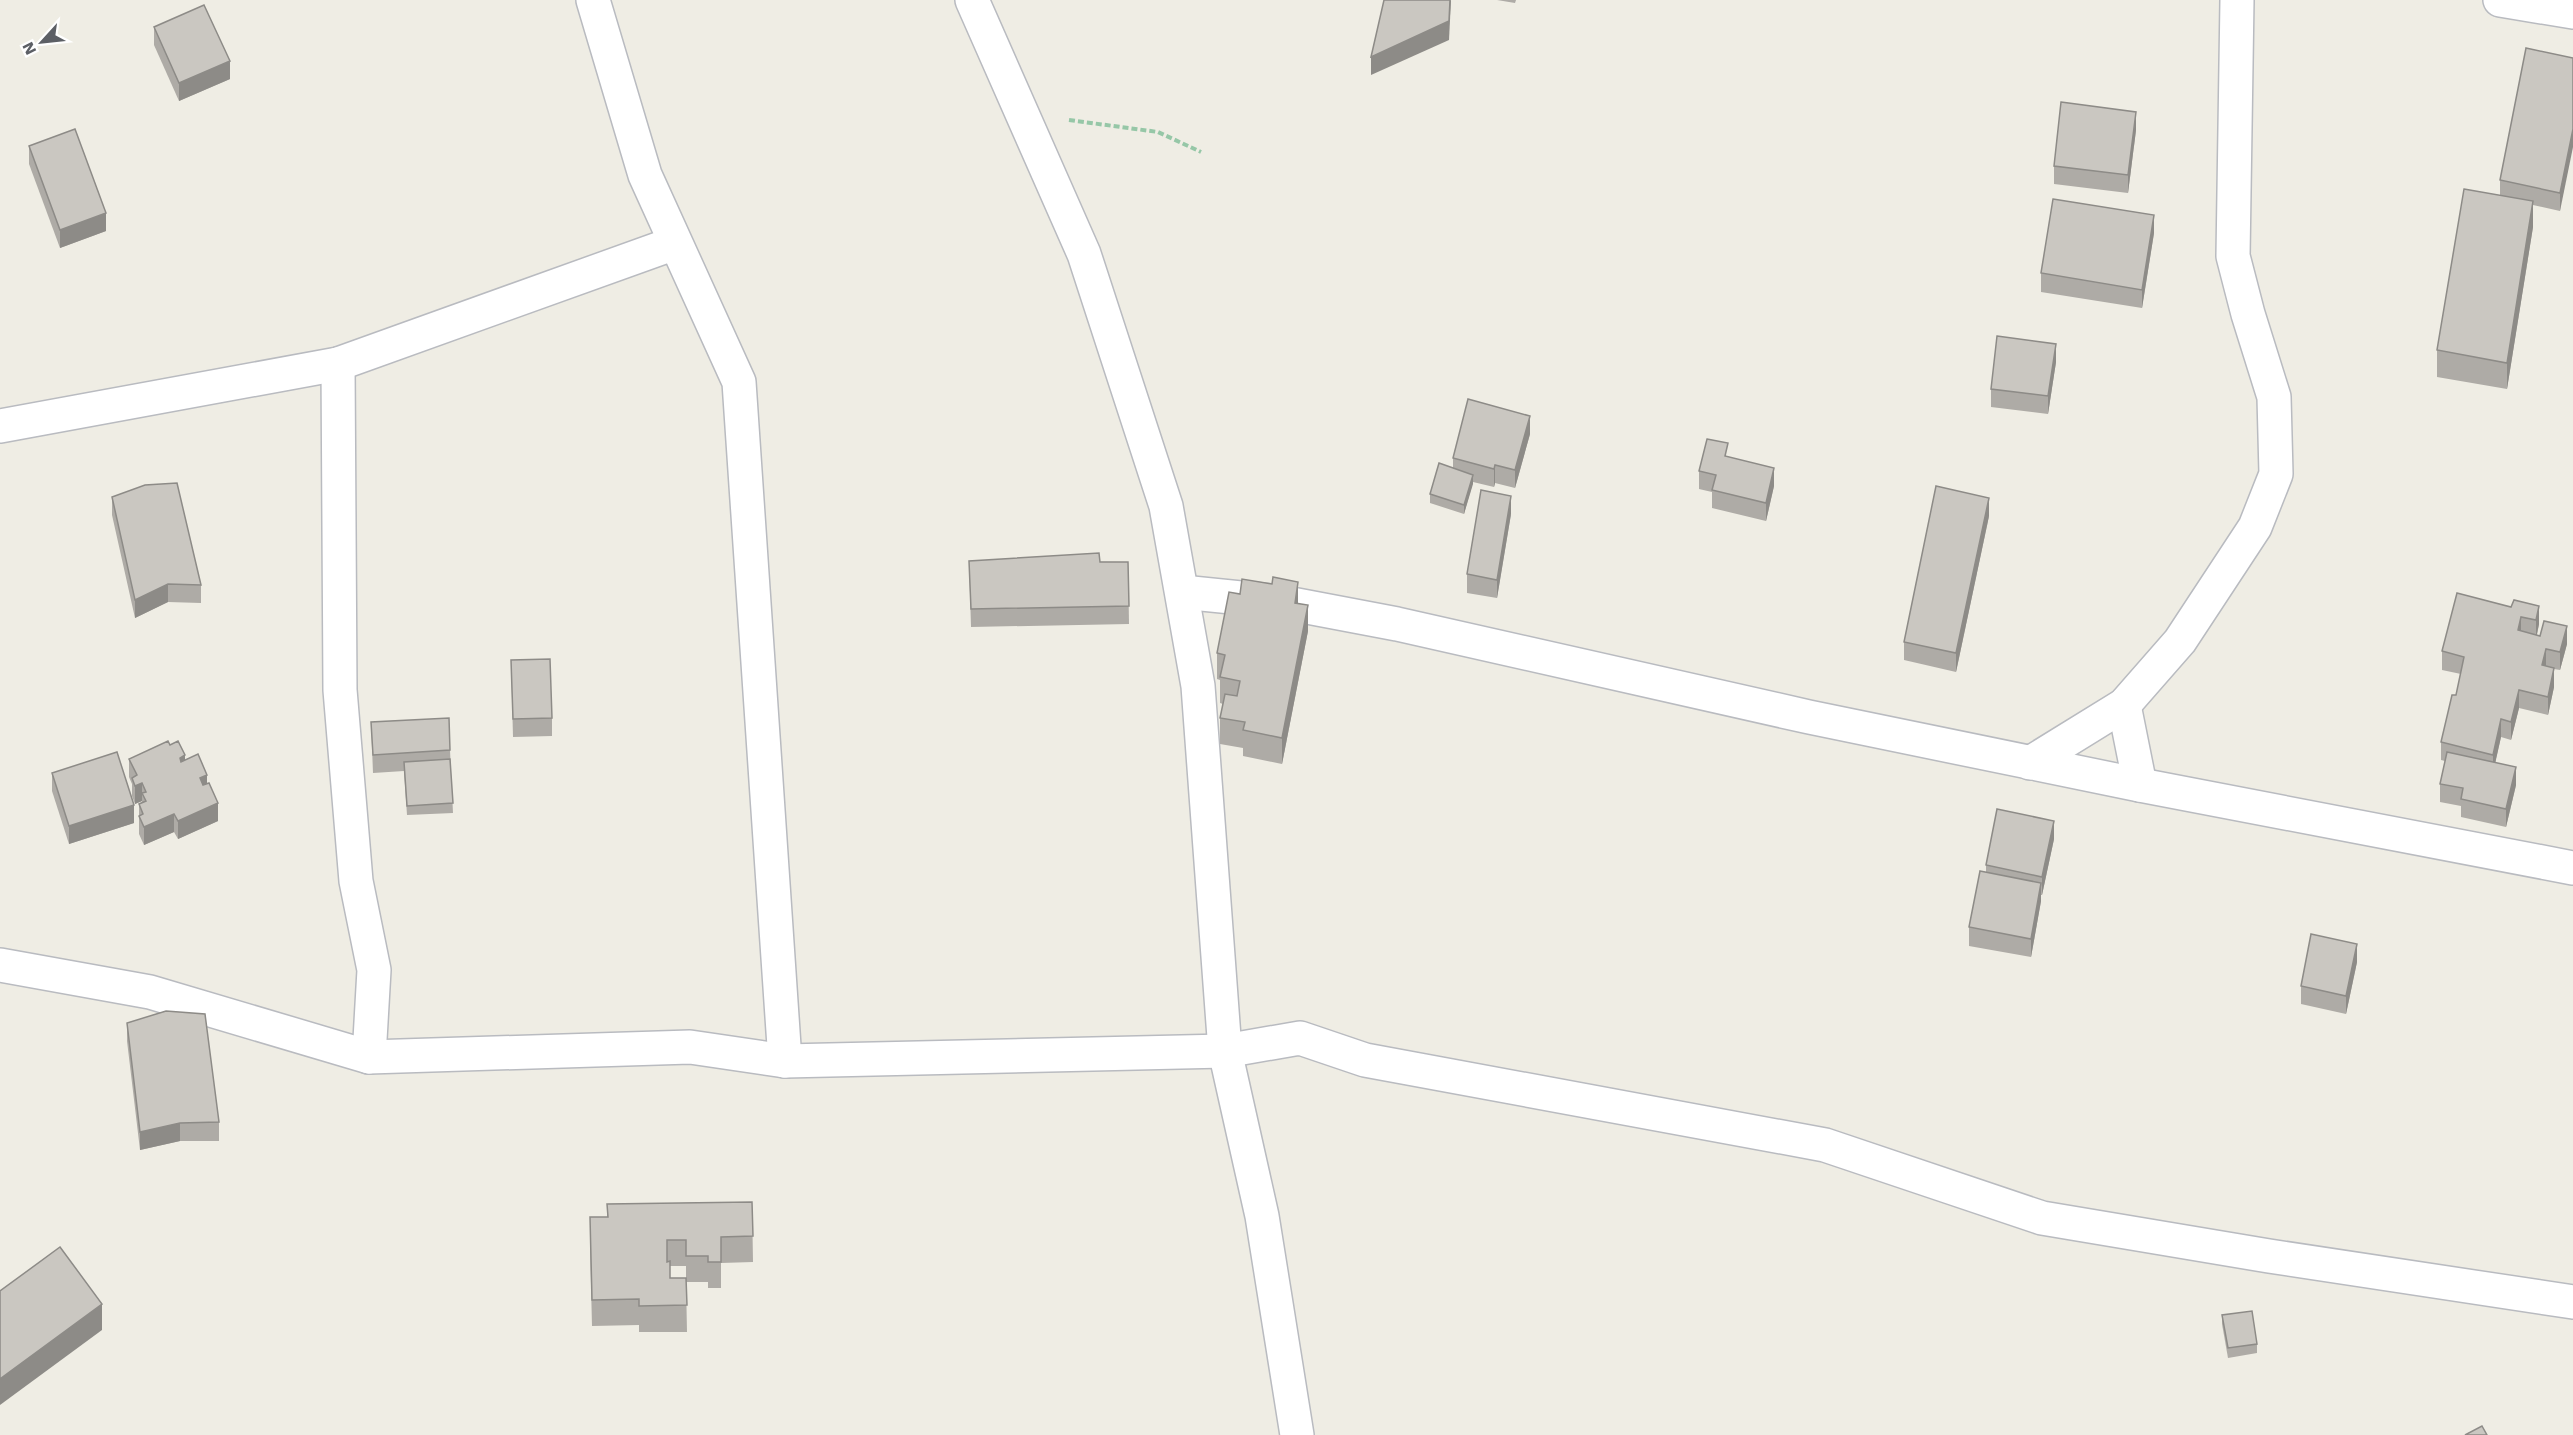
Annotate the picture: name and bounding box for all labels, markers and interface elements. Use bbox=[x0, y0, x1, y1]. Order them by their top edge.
north arrow bbox=[12, 12, 72, 72]
text: N bbox=[18, 39, 40, 58]

